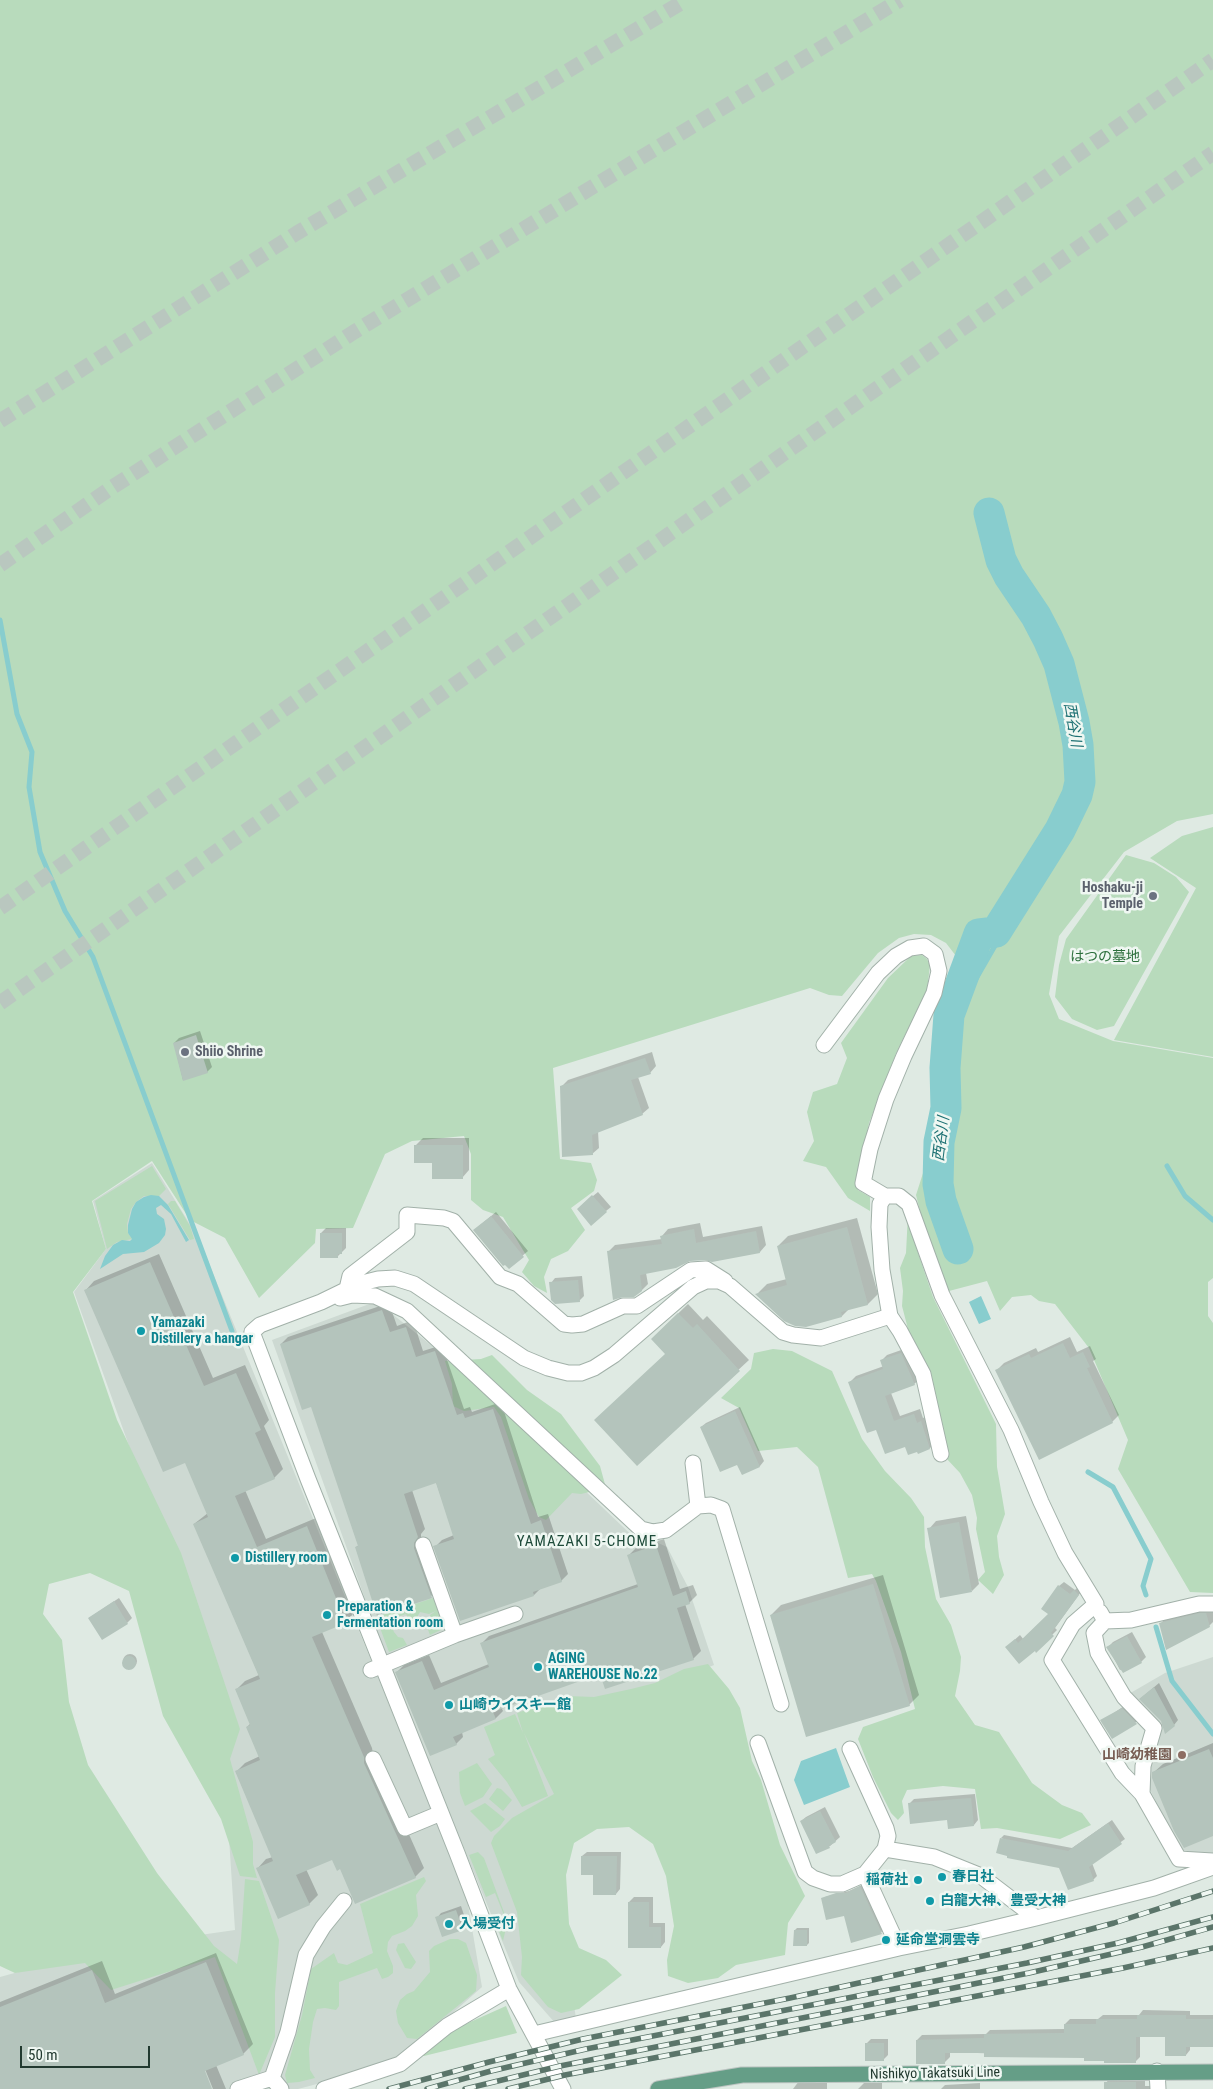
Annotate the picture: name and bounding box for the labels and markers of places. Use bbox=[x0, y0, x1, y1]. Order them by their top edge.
place label: Hoshaku-ji Temple bbox=[1082, 880, 1143, 912]
marker: Hoshaku-ji Temple bbox=[1147, 890, 1159, 902]
place label: Shiio Shrine bbox=[195, 1044, 263, 1060]
marker: Shiio Shrine bbox=[179, 1046, 191, 1058]
place label: Yamazaki Distillery a hangar bbox=[151, 1315, 253, 1348]
marker: Yamazaki Distillery a hangar bbox=[135, 1325, 147, 1337]
place label: Distillery room bbox=[245, 1550, 327, 1566]
marker: Distillery room bbox=[229, 1552, 241, 1564]
place label: Preparation & Fermentation room bbox=[337, 1599, 443, 1631]
marker: Preparation & Fermentation room bbox=[321, 1609, 333, 1621]
place label: AGING WAREHOUSE No.22 bbox=[548, 1651, 658, 1684]
marker: AGING WAREHOUSE No.22 bbox=[532, 1661, 544, 1673]
place label: 山崎ウイスキー館 bbox=[459, 1697, 571, 1713]
marker: 山崎ウイスキー館 bbox=[443, 1699, 455, 1711]
place label: 山崎幼稚園 bbox=[1102, 1747, 1172, 1763]
marker: 山崎幼稚園 bbox=[1176, 1749, 1188, 1761]
place label: 春日社 bbox=[952, 1869, 994, 1885]
marker: 春日社 bbox=[936, 1871, 948, 1883]
place label: 稲荷社 bbox=[866, 1872, 908, 1888]
marker: 稲荷社 bbox=[912, 1874, 924, 1886]
place label: 白龍大神、豊受大神 bbox=[940, 1893, 1066, 1909]
marker: 白龍大神、豊受大神 bbox=[924, 1895, 936, 1907]
place label: 入場受付 bbox=[459, 1916, 515, 1932]
marker: 入場受付 bbox=[443, 1918, 455, 1930]
place label: 延命堂洞雲寺 bbox=[896, 1932, 980, 1948]
marker: 延命堂洞雲寺 bbox=[880, 1934, 892, 1946]

